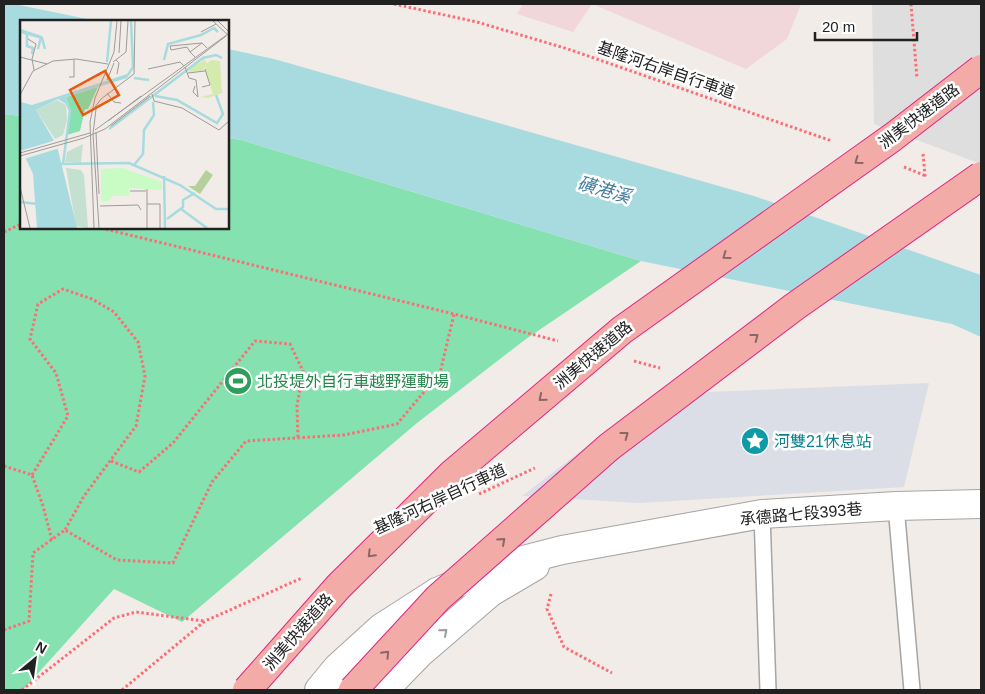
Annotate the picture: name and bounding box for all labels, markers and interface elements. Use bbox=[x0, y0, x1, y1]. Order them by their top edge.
scale bar bbox=[815, 10, 918, 42]
text: 20 m bbox=[822, 18, 855, 35]
inset map bbox=[20, 20, 229, 229]
street label: 基隆河右岸自行車道 bbox=[595, 39, 737, 101]
street label: 洲美快速道路 bbox=[876, 80, 962, 152]
one-way arrow bbox=[854, 155, 864, 164]
water label: 磺港溪 bbox=[575, 173, 636, 208]
one-way arrow bbox=[722, 250, 732, 259]
street label: 洲美快速道路 bbox=[551, 318, 635, 392]
one-way arrow bbox=[749, 334, 759, 343]
sports icon: 北投堤外自行車越野運動場 bbox=[223, 366, 253, 396]
place label: 北投堤外自行車越野運動場 bbox=[257, 373, 449, 390]
one-way arrow bbox=[539, 392, 548, 401]
place icon: 河雙21休息站 bbox=[740, 426, 770, 456]
one-way arrow bbox=[619, 432, 628, 440]
place label: 河雙21休息站 bbox=[774, 433, 872, 450]
street label: 基隆河右岸自行車道 bbox=[371, 461, 509, 537]
street label: 承德路七段393巷 bbox=[739, 500, 863, 528]
one-way arrow bbox=[497, 538, 506, 547]
one-way arrow bbox=[368, 549, 377, 558]
street label: 洲美快速道路 bbox=[260, 590, 336, 674]
one-way arrow bbox=[439, 629, 448, 638]
north arrow bbox=[10, 634, 60, 684]
text: N bbox=[33, 638, 50, 657]
one-way arrow bbox=[380, 651, 389, 660]

